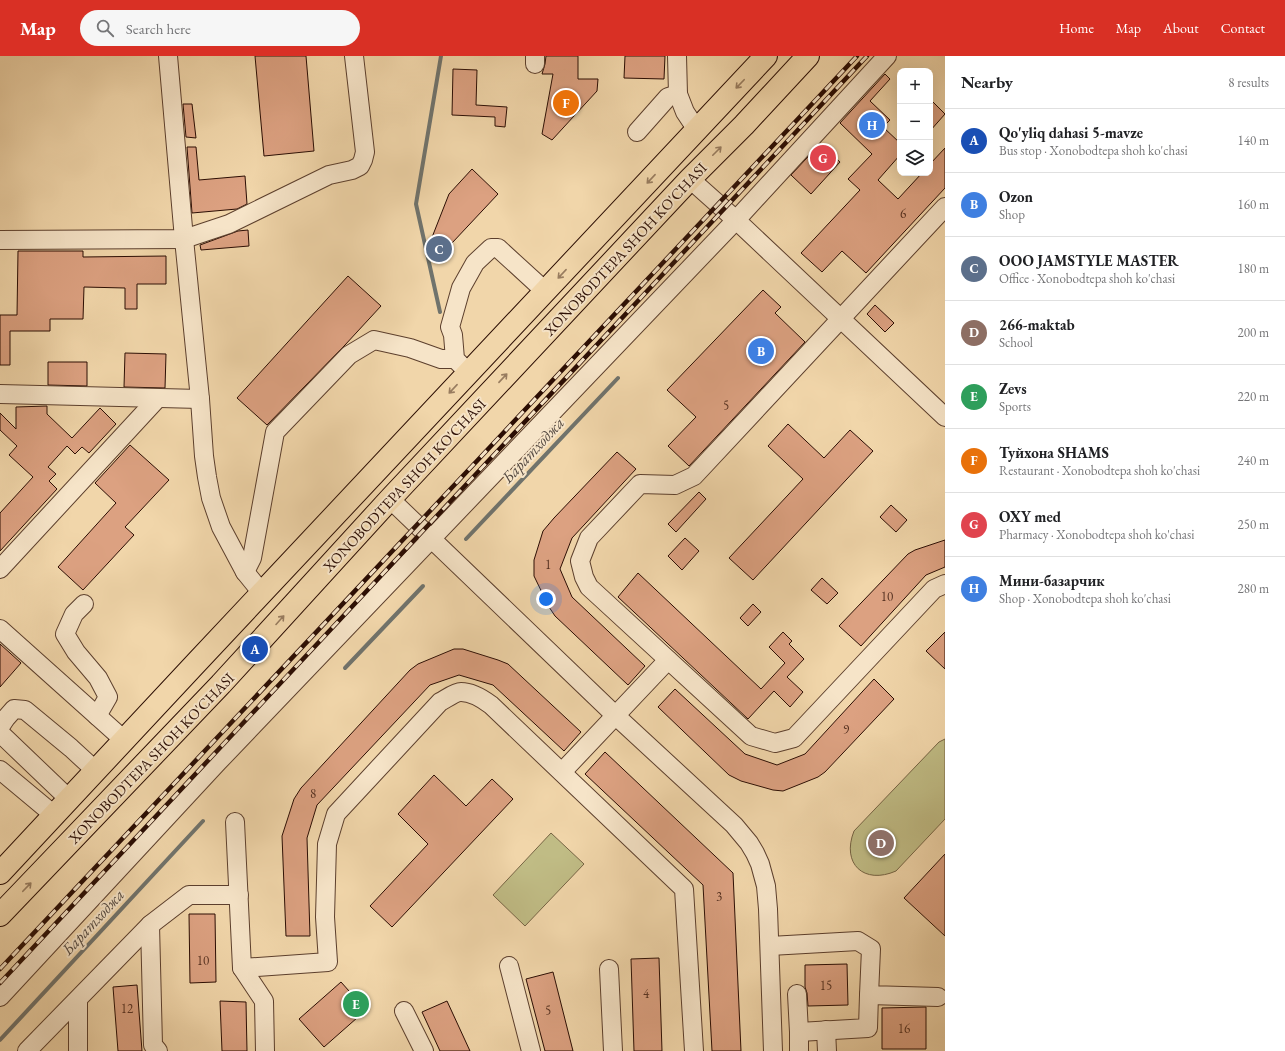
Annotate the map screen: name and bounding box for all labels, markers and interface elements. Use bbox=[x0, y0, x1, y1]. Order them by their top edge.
search box bbox=[80, 10, 360, 46]
text: Map bbox=[20, 16, 56, 41]
icon: search bbox=[94, 17, 116, 39]
text: Search here bbox=[126, 19, 191, 38]
text: Home bbox=[1059, 19, 1094, 37]
text: Map bbox=[1116, 19, 1141, 37]
text: About bbox=[1163, 19, 1199, 37]
text: Contact bbox=[1221, 19, 1265, 37]
map controls bbox=[897, 68, 933, 176]
button: + bbox=[897, 68, 933, 104]
text: Nearby bbox=[961, 71, 1013, 93]
text: 8 results bbox=[1228, 74, 1269, 91]
one-way arrow bbox=[735, 79, 745, 89]
pin: F bbox=[553, 88, 579, 118]
button: − bbox=[897, 104, 933, 140]
pin: H bbox=[859, 110, 885, 140]
text: Qo'yliq dahasi 5-mavze bbox=[999, 123, 1143, 142]
text: A bbox=[969, 132, 979, 149]
text: 140 m bbox=[1238, 132, 1269, 149]
button: layers bbox=[897, 140, 933, 176]
text: Bus stop · Xonobodtepa shoh ko'chasi bbox=[999, 142, 1188, 159]
pin: G bbox=[810, 143, 836, 173]
one-way arrow bbox=[712, 146, 722, 156]
street label: XONOBODTEPA SHOH KO'CHASI bbox=[539, 158, 711, 341]
one-way arrow bbox=[646, 174, 655, 184]
text: Ozon bbox=[999, 187, 1033, 206]
text: B bbox=[970, 196, 978, 213]
text: 160 m bbox=[1238, 196, 1269, 213]
house number: 6 bbox=[900, 205, 906, 222]
text: Shop bbox=[999, 206, 1025, 223]
pin: C bbox=[426, 234, 452, 264]
text: OOO JAMSTYLE MASTER bbox=[999, 251, 1179, 270]
text: C bbox=[969, 260, 979, 277]
text: 180 m bbox=[1238, 260, 1269, 277]
one-way arrow bbox=[557, 269, 566, 279]
text: Office · Xonobodtepa shoh ko'chasi bbox=[999, 270, 1175, 287]
text: 266-maktab bbox=[999, 315, 1075, 334]
text: D bbox=[969, 324, 979, 341]
text: 200 m bbox=[1238, 324, 1269, 341]
text: School bbox=[999, 334, 1033, 351]
pin: B bbox=[748, 336, 774, 366]
one-way arrow bbox=[499, 373, 508, 383]
text: Zevs bbox=[999, 379, 1027, 398]
one-way arrow bbox=[449, 384, 458, 394]
text: E bbox=[970, 388, 978, 405]
text: 220 m bbox=[1238, 388, 1269, 405]
street label: XONOBODTEPA SHOH KO'CHASI bbox=[318, 394, 490, 577]
house number: 5 bbox=[723, 397, 729, 414]
text: Sports bbox=[999, 398, 1031, 415]
water label: Баратходжа bbox=[496, 413, 569, 488]
text: Туйхона SHAMS bbox=[999, 443, 1109, 462]
text: F bbox=[970, 452, 978, 469]
text: 240 m bbox=[1238, 452, 1269, 469]
text: Restaurant · Xonobodtepa shoh ko'chasi bbox=[999, 462, 1200, 479]
text: OXY med bbox=[999, 507, 1061, 526]
text: G bbox=[969, 516, 979, 533]
text: 250 m bbox=[1238, 516, 1269, 533]
text: Pharmacy · Xonobodtepa shoh ko'chasi bbox=[999, 526, 1194, 543]
house number: 1 bbox=[545, 556, 551, 573]
text: Мини-базарчик bbox=[999, 571, 1105, 590]
text: H bbox=[969, 580, 979, 597]
text: 280 m bbox=[1238, 580, 1269, 597]
house number: 10 bbox=[881, 588, 893, 605]
your location bbox=[536, 589, 556, 609]
text: Shop · Xonobodtepa shoh ko'chasi bbox=[999, 590, 1171, 607]
one-way arrow bbox=[276, 615, 285, 625]
pin: A bbox=[242, 634, 268, 664]
street label: XONOBODTEPA SHOH KO'CHASI bbox=[63, 668, 238, 848]
house number: 9 bbox=[843, 721, 850, 738]
house number: 8 bbox=[310, 785, 316, 802]
pin: D bbox=[868, 828, 894, 858]
one-way arrow bbox=[22, 882, 32, 892]
water label: Баратходжа bbox=[56, 885, 129, 960]
house number: 3 bbox=[716, 888, 722, 905]
house number: 10 bbox=[197, 952, 209, 969]
house number: 15 bbox=[820, 977, 832, 994]
house number: 4 bbox=[643, 985, 650, 1002]
pin: E bbox=[343, 989, 369, 1019]
house number: 12 bbox=[121, 1000, 134, 1017]
house number: 5 bbox=[545, 1002, 551, 1019]
house number: 16 bbox=[898, 1020, 910, 1037]

